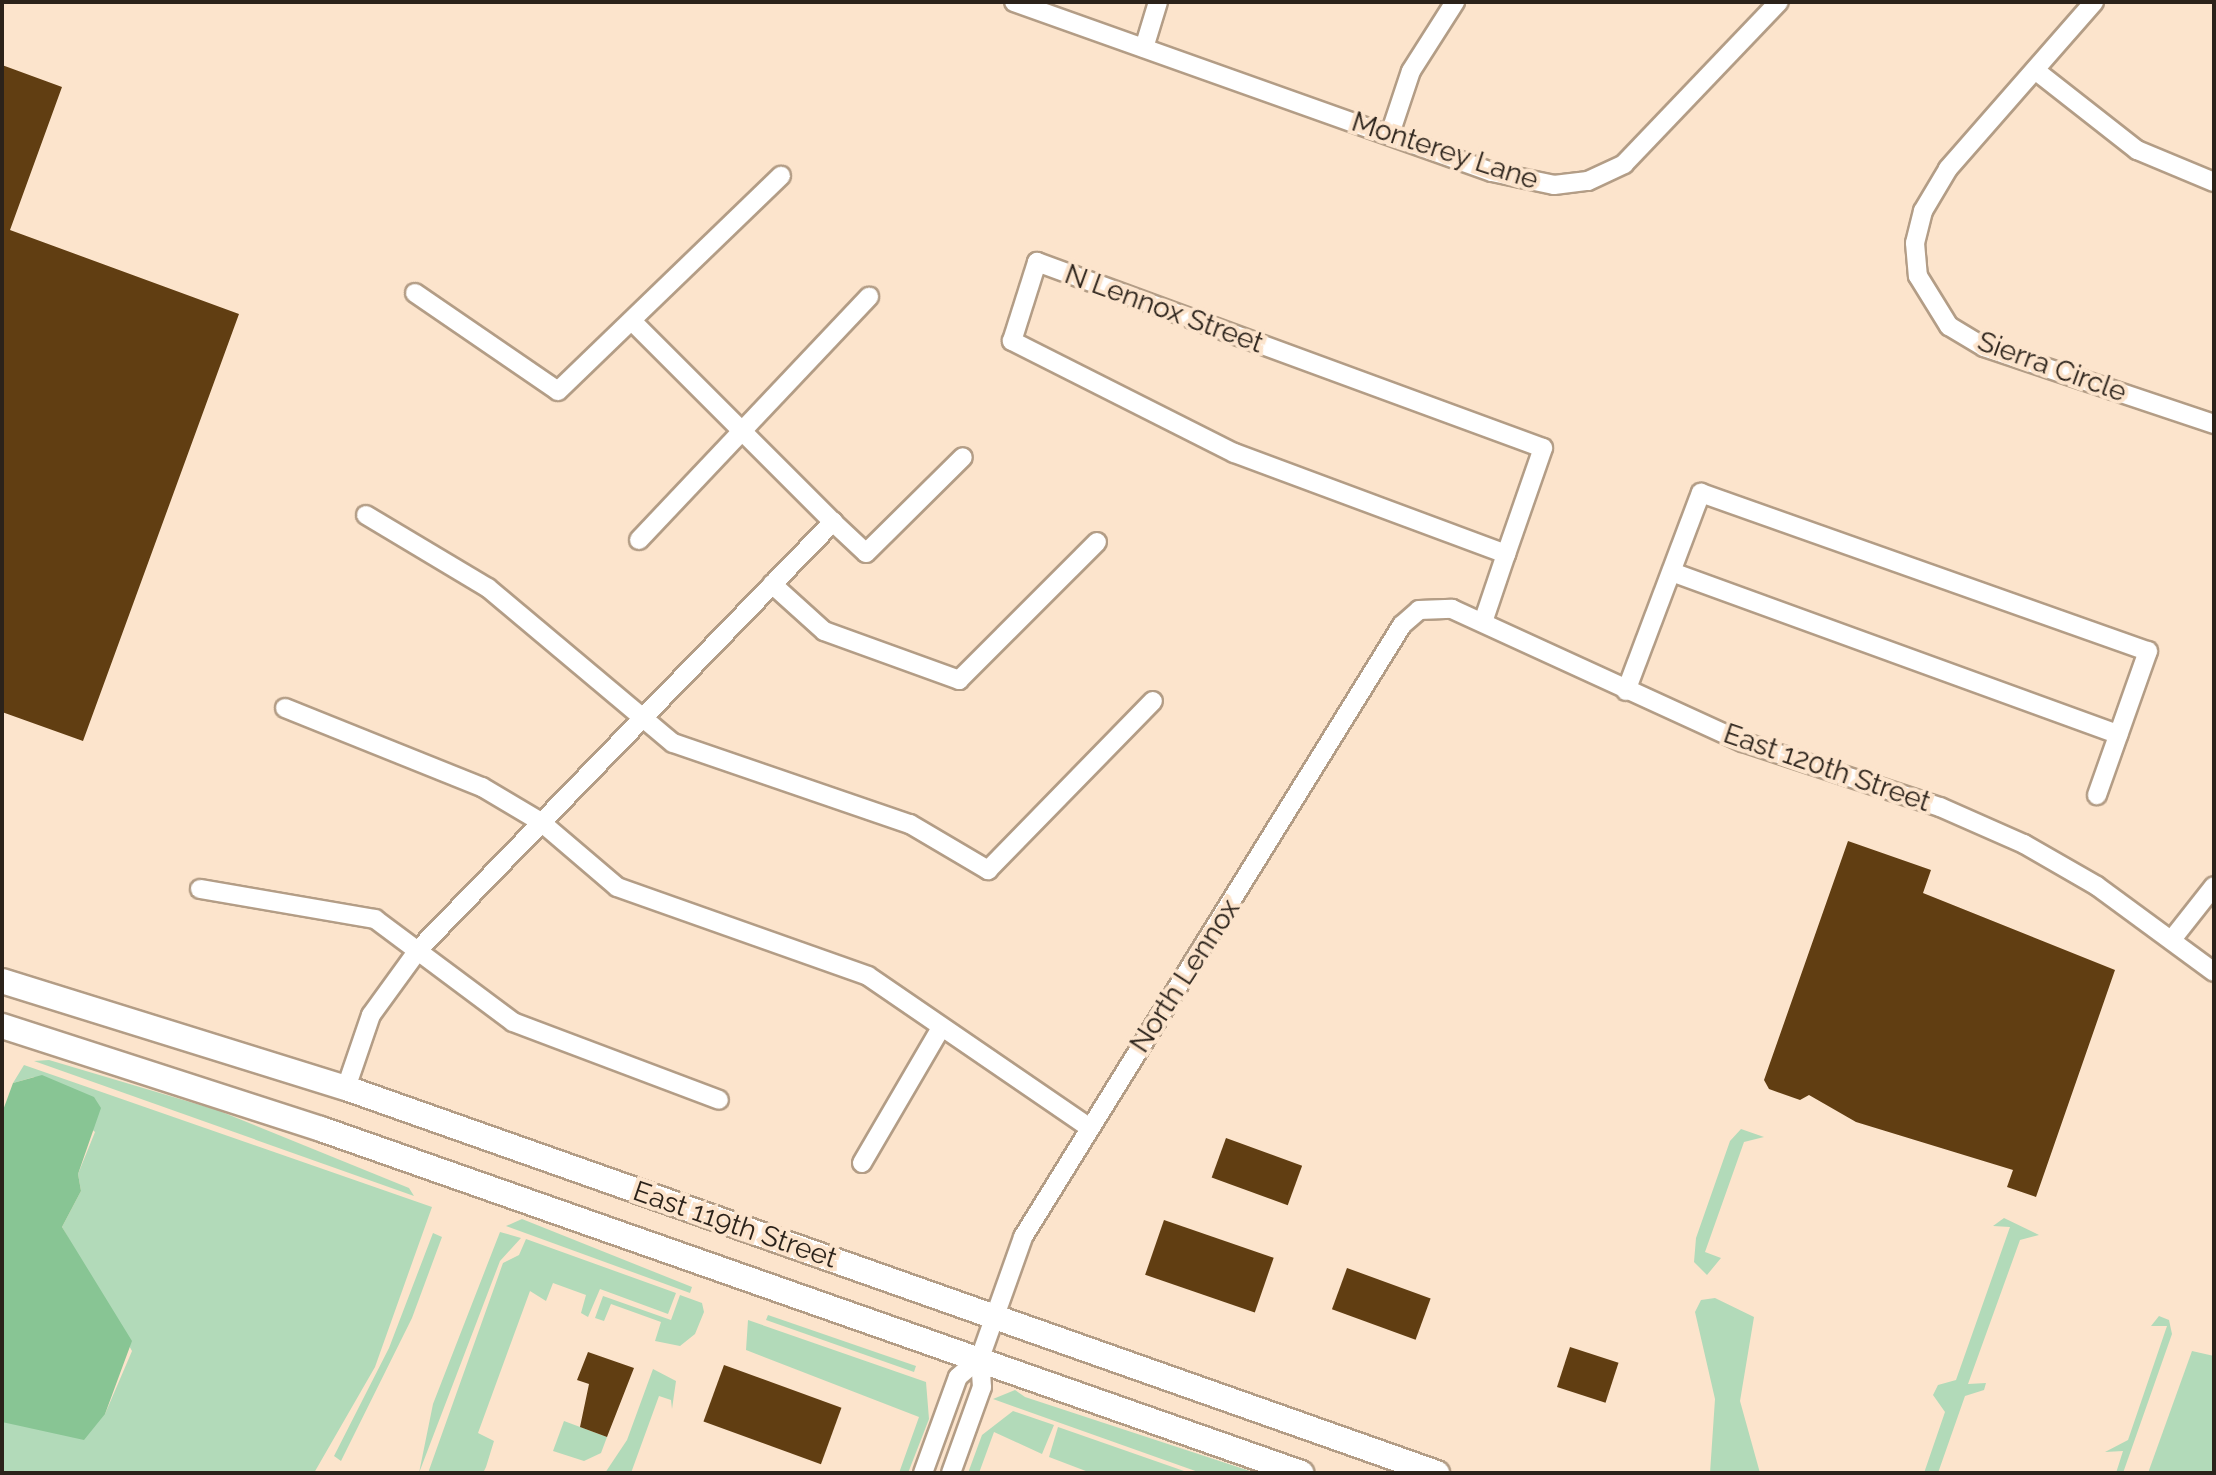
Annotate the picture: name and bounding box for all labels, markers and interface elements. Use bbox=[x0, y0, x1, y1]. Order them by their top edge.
street label: Monterey Lane bbox=[1347, 105, 1543, 197]
street label: N Lennox Street bbox=[1060, 258, 1268, 360]
street label: Sierra Circle bbox=[1973, 325, 2131, 409]
street label: East 120th Street bbox=[1719, 717, 1935, 819]
street label: North Lennox bbox=[1123, 893, 1247, 1059]
street label: East 119th Street bbox=[629, 1174, 841, 1276]

